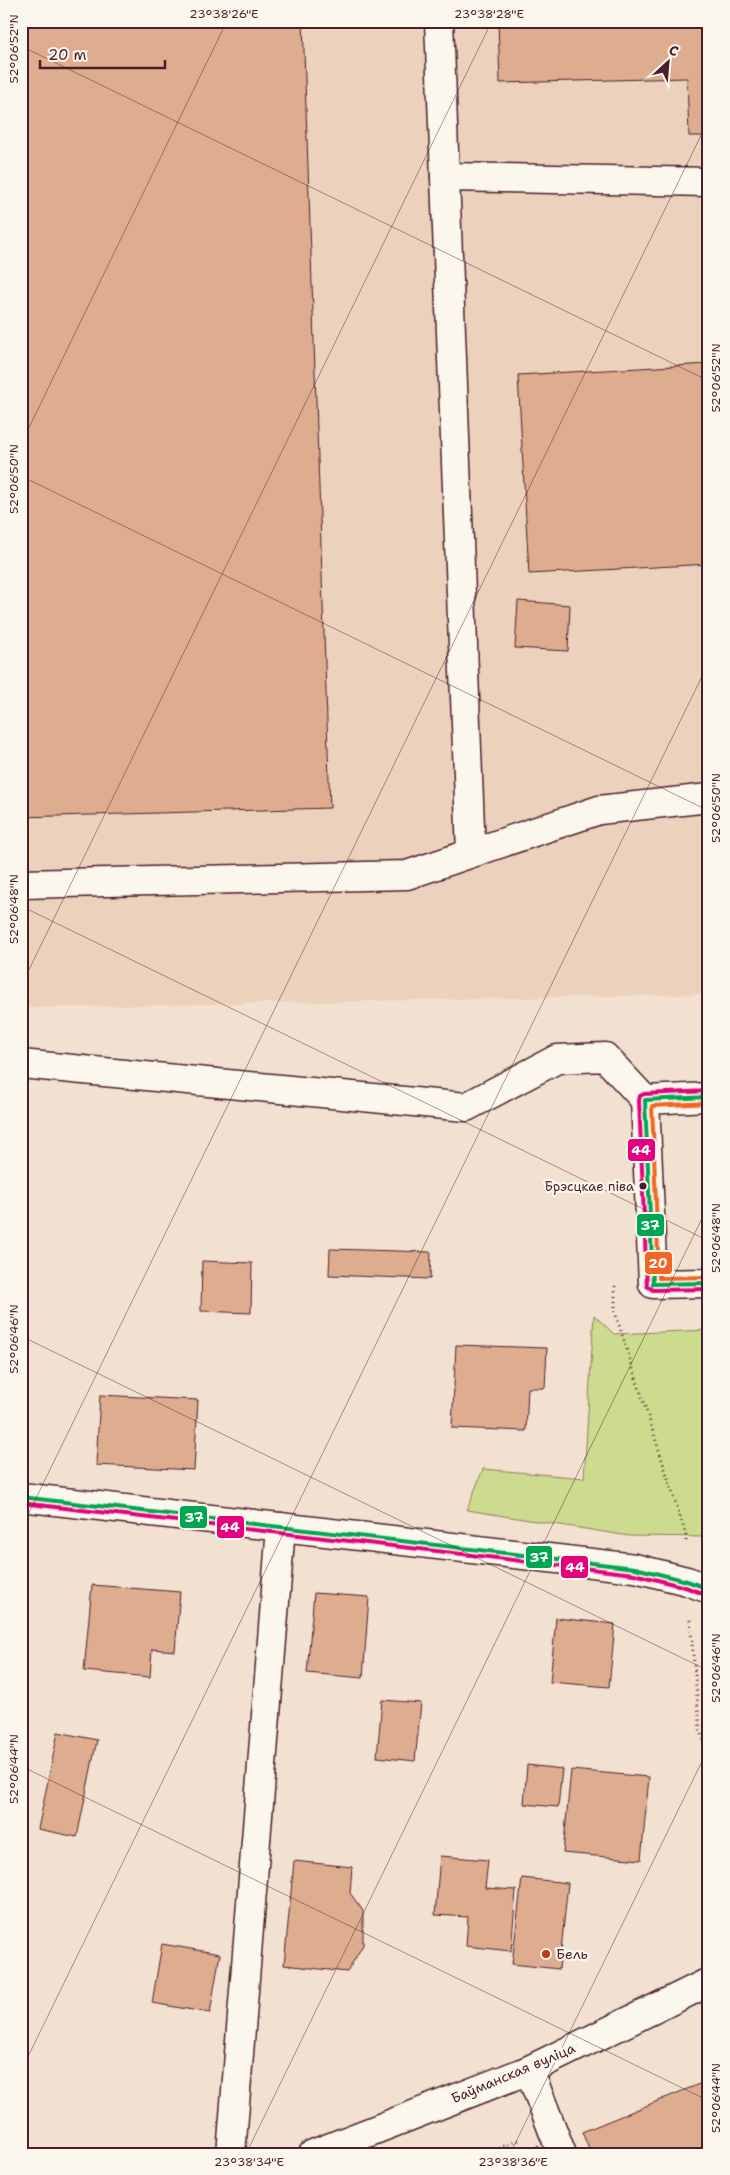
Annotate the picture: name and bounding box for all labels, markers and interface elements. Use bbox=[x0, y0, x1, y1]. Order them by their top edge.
text: 23°38'26"E bbox=[189, 6, 259, 22]
text: 23°38'28"E bbox=[454, 6, 524, 22]
text: 52°06'52"N bbox=[6, 14, 22, 84]
scale bar bbox=[40, 38, 165, 70]
north arrow bbox=[642, 38, 692, 88]
text: С bbox=[666, 40, 682, 60]
text: 20 m bbox=[48, 45, 87, 65]
text: 52°06'52"N bbox=[708, 343, 724, 413]
text: 52°06'50"N bbox=[6, 444, 22, 514]
text: 52°06'50"N bbox=[708, 773, 724, 843]
text: 52°06'48"N bbox=[6, 874, 22, 944]
line badge: 44 bbox=[627, 1138, 656, 1162]
text: 44 bbox=[631, 1141, 651, 1159]
place label: Брэсцкае піва bbox=[545, 1178, 634, 1195]
marker: Брэсцкае піва bbox=[638, 1181, 648, 1191]
text: 52°06'48"N bbox=[708, 1203, 724, 1273]
line badge: 37 bbox=[636, 1213, 665, 1237]
text: 37 bbox=[640, 1216, 660, 1234]
line badge: 20 bbox=[644, 1251, 673, 1275]
text: 20 bbox=[648, 1254, 668, 1272]
text: 52°06'46"N bbox=[6, 1304, 22, 1374]
line badge: 37 bbox=[179, 1505, 208, 1529]
text: 37 bbox=[184, 1508, 204, 1526]
line badge: 44 bbox=[216, 1515, 245, 1539]
text: 44 bbox=[220, 1518, 240, 1536]
line badge: 37 bbox=[525, 1545, 553, 1569]
text: 37 bbox=[529, 1548, 549, 1566]
line badge: 44 bbox=[560, 1555, 589, 1579]
text: 44 bbox=[565, 1558, 585, 1576]
text: 52°06'46"N bbox=[708, 1633, 724, 1703]
text: 52°06'44"N bbox=[6, 1734, 22, 1804]
place label: Бель bbox=[556, 1945, 588, 1963]
marker: Бель bbox=[540, 1948, 552, 1960]
street label: Баўманская вуліца bbox=[448, 2039, 578, 2107]
text: 52°06'44"N bbox=[708, 2063, 724, 2133]
text: 23°38'34"E bbox=[214, 2154, 284, 2170]
text: 23°38'36"E bbox=[478, 2154, 548, 2170]

